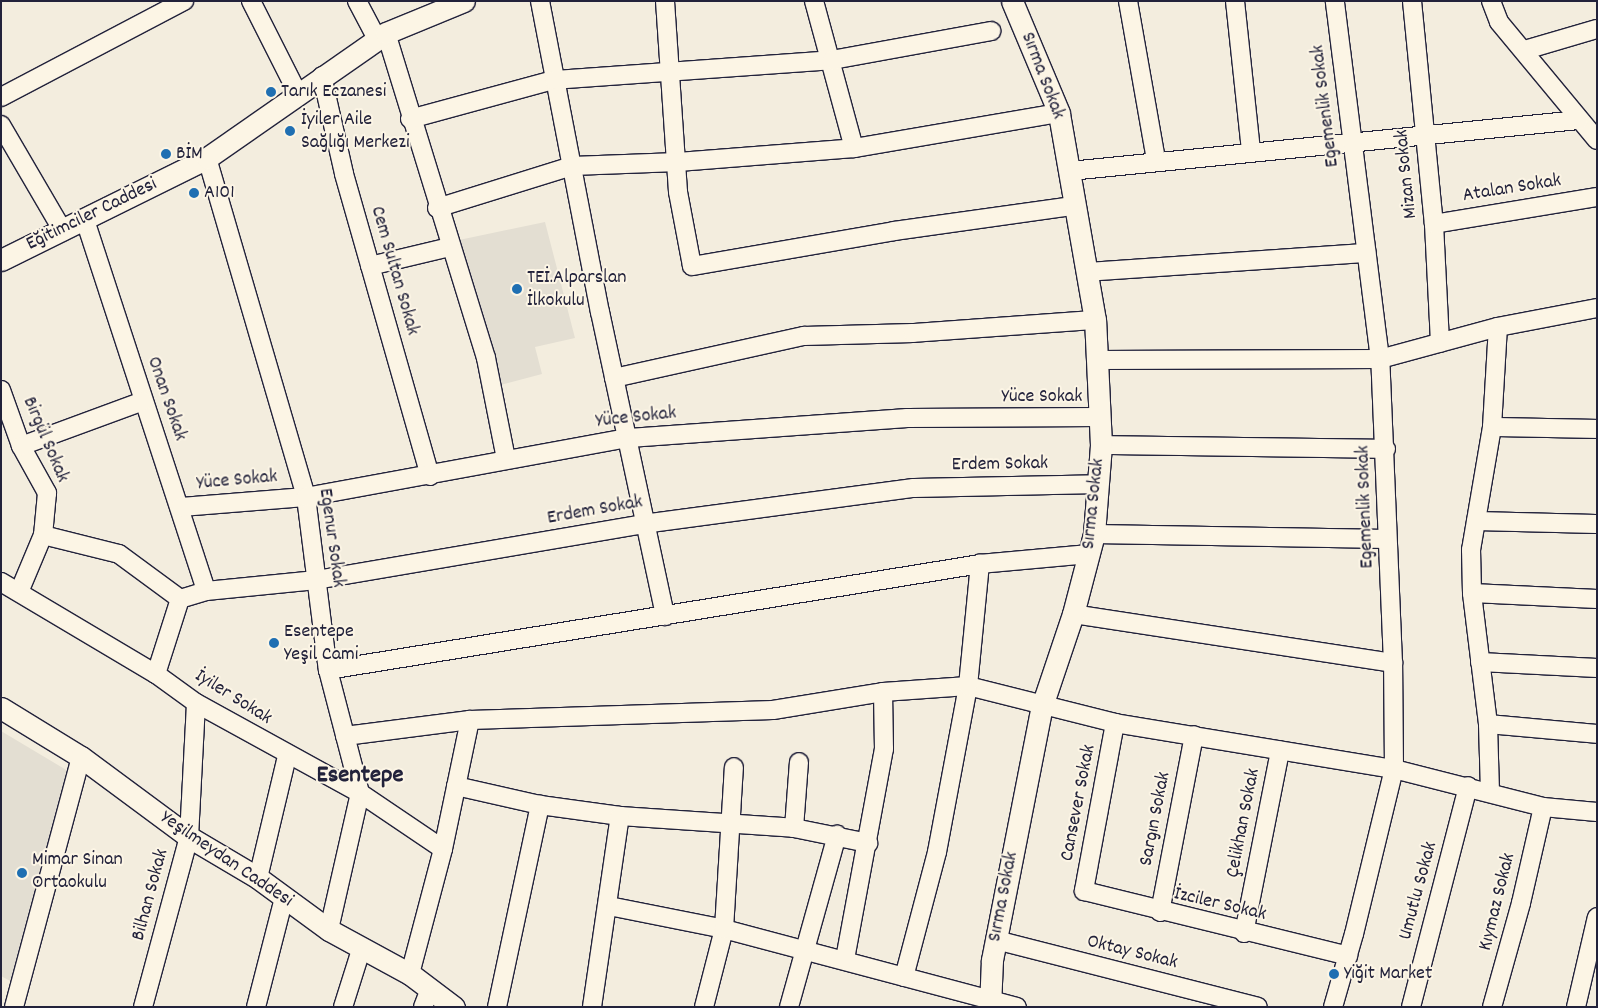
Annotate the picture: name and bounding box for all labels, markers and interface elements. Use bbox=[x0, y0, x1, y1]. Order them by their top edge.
street label: Sırma Sokak bbox=[1014, 29, 1070, 123]
street label: Egemenlik Sokak bbox=[1307, 43, 1345, 169]
place label: Tarık Eczanesi bbox=[281, 80, 386, 104]
marker: Tarık Eczanesi bbox=[265, 86, 277, 98]
place label: İyiler Aile Sağlığı Merkezi bbox=[301, 108, 410, 155]
marker: İyiler Aile Sağlığı Merkezi bbox=[283, 124, 297, 138]
street label: Mizan Sokak bbox=[1390, 128, 1424, 220]
place label: BİM bbox=[176, 142, 203, 166]
marker: BİM bbox=[160, 148, 172, 160]
street label: Atalan Sokak bbox=[1461, 169, 1563, 209]
street label: Eğitimciler Caddesi bbox=[23, 173, 161, 257]
place label: A101 bbox=[204, 181, 235, 205]
marker: A101 bbox=[188, 187, 200, 199]
street label: Cem Sultan Sokak bbox=[364, 204, 424, 338]
place label: TEİ.Alparslan İlkokulu bbox=[527, 266, 626, 313]
marker: TEİ.Alparslan İlkokulu bbox=[511, 283, 523, 295]
street label: Onan Sokak bbox=[140, 354, 192, 444]
street label: Yüce Sokak bbox=[1002, 385, 1082, 409]
street label: Birgül Sokak bbox=[16, 394, 74, 486]
street label: Yüce Sokak bbox=[595, 402, 677, 434]
street label: Egemenlik Sokak bbox=[1352, 445, 1380, 569]
street label: Erdem Sokak bbox=[952, 452, 1048, 478]
street label: Sırma Sokak bbox=[1077, 457, 1111, 551]
street label: Yüce Sokak bbox=[196, 466, 278, 496]
street label: Egenur Sokak bbox=[312, 487, 350, 589]
street label: Erdem Sokak bbox=[545, 491, 645, 531]
place label: Esentepe Yeşil Cami bbox=[284, 620, 358, 667]
marker: Esentepe Yeşil Cami bbox=[268, 637, 280, 649]
street label: İyiler Sokak bbox=[190, 665, 276, 731]
street label: Cansever Sokak bbox=[1056, 743, 1102, 863]
district label: Esentepe bbox=[316, 761, 404, 791]
street label: Çelikhan Sokak bbox=[1222, 766, 1266, 880]
street label: Sargın Sokak bbox=[1135, 770, 1177, 868]
street label: Yeşilmeydan Caddesi bbox=[155, 807, 297, 913]
street label: Umutlu Sokak bbox=[1394, 839, 1444, 943]
street label: Bilhan Sokak bbox=[127, 847, 175, 943]
place label: Mimar Sinan Ortaokulu bbox=[32, 849, 123, 896]
street label: Sırma Sokak bbox=[984, 850, 1024, 944]
street label: Kıymaz Sokak bbox=[1474, 851, 1522, 953]
marker: Mimar Sinan Ortaokulu bbox=[16, 867, 28, 879]
street label: İzciler Sokak bbox=[1172, 883, 1268, 927]
street label: Oktay Sokak bbox=[1084, 930, 1180, 976]
place label: Yiğit Market bbox=[1344, 962, 1432, 986]
marker: Yiğit Market bbox=[1328, 968, 1340, 980]

